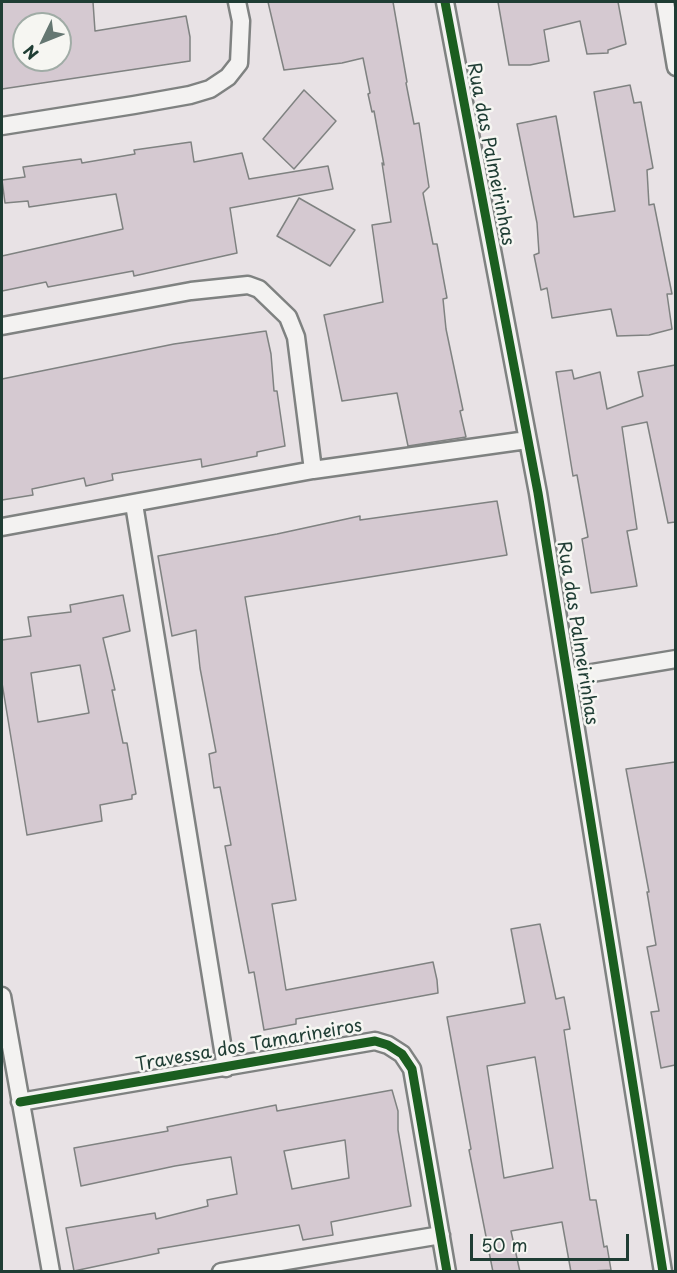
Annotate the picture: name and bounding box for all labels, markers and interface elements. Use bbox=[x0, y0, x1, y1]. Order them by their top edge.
north arrow bbox=[12, 12, 72, 72]
text: N bbox=[17, 40, 43, 66]
street label: Rua das Palmeirinhas bbox=[462, 61, 518, 247]
street label: Rua das Palmeirinhas bbox=[552, 539, 602, 727]
street label: Travessa dos Tamarineiros bbox=[134, 1015, 364, 1077]
scale bar bbox=[473, 1222, 632, 1260]
text: 50 m bbox=[481, 1231, 528, 1258]

